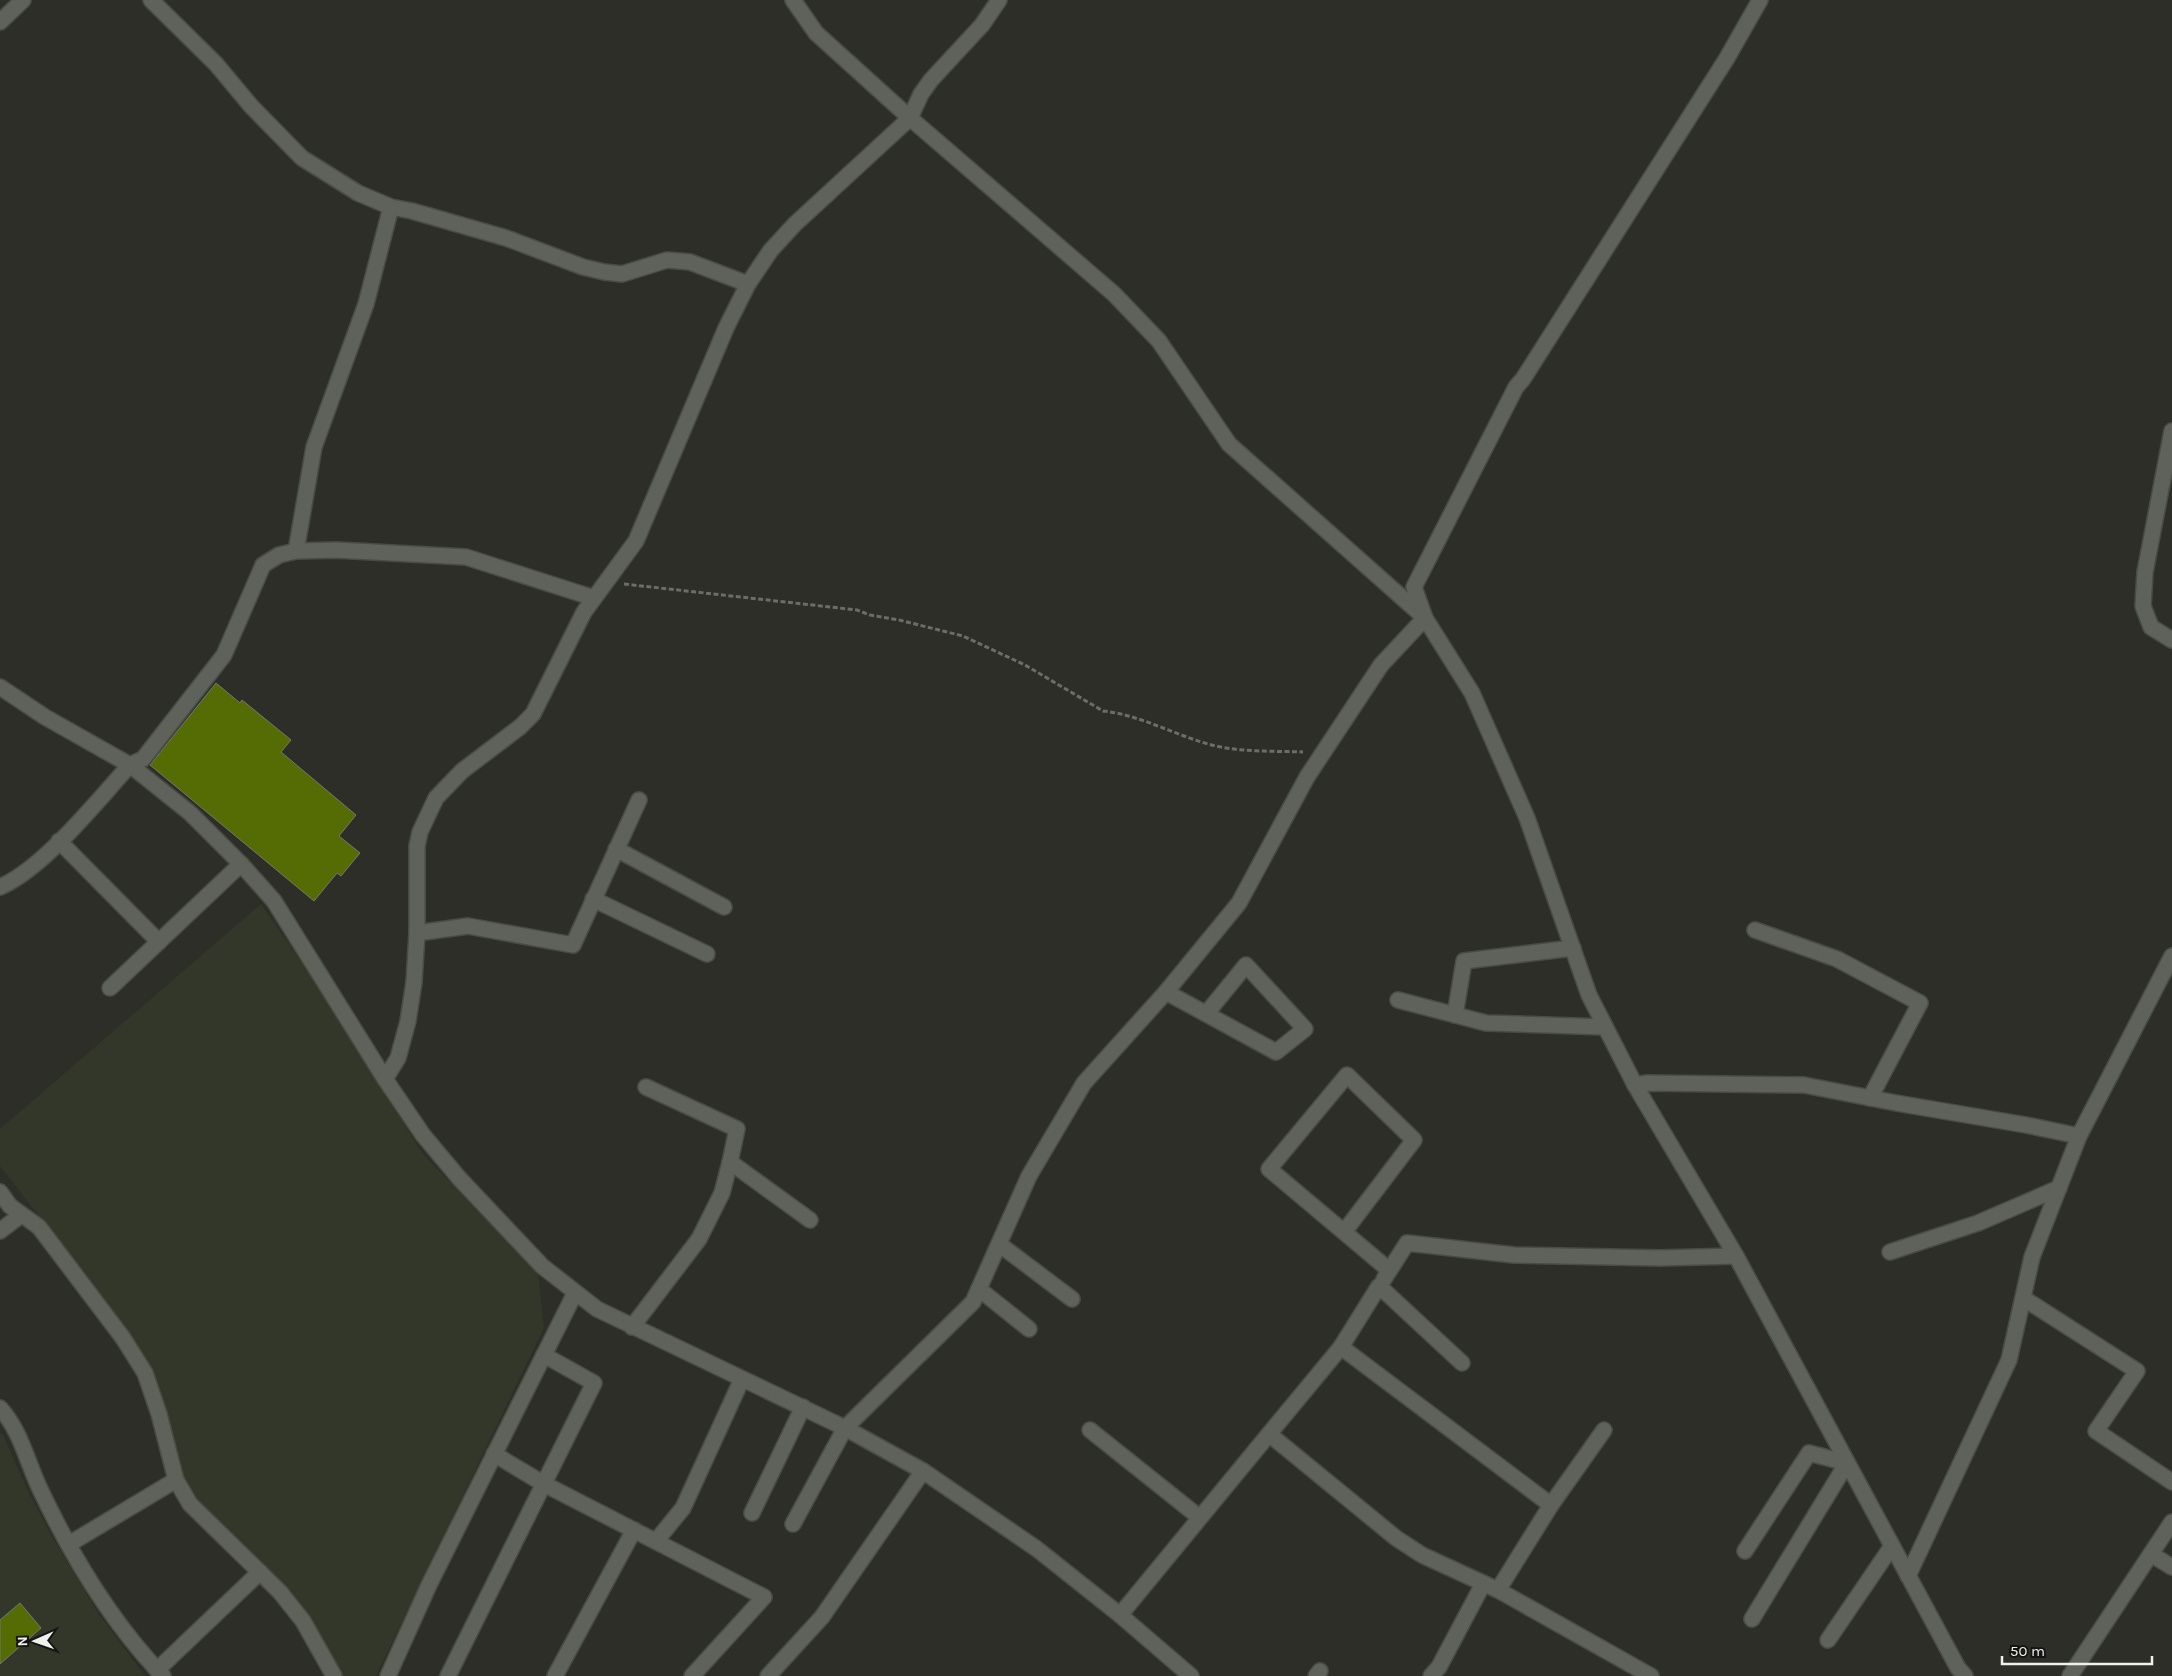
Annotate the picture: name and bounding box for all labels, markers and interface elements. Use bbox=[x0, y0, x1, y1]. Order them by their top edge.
north arrow bbox=[10, 1616, 60, 1666]
scale bar bbox=[2002, 1634, 2152, 1666]
text: N bbox=[14, 1636, 31, 1647]
text: 50 m bbox=[2010, 1642, 2045, 1660]

